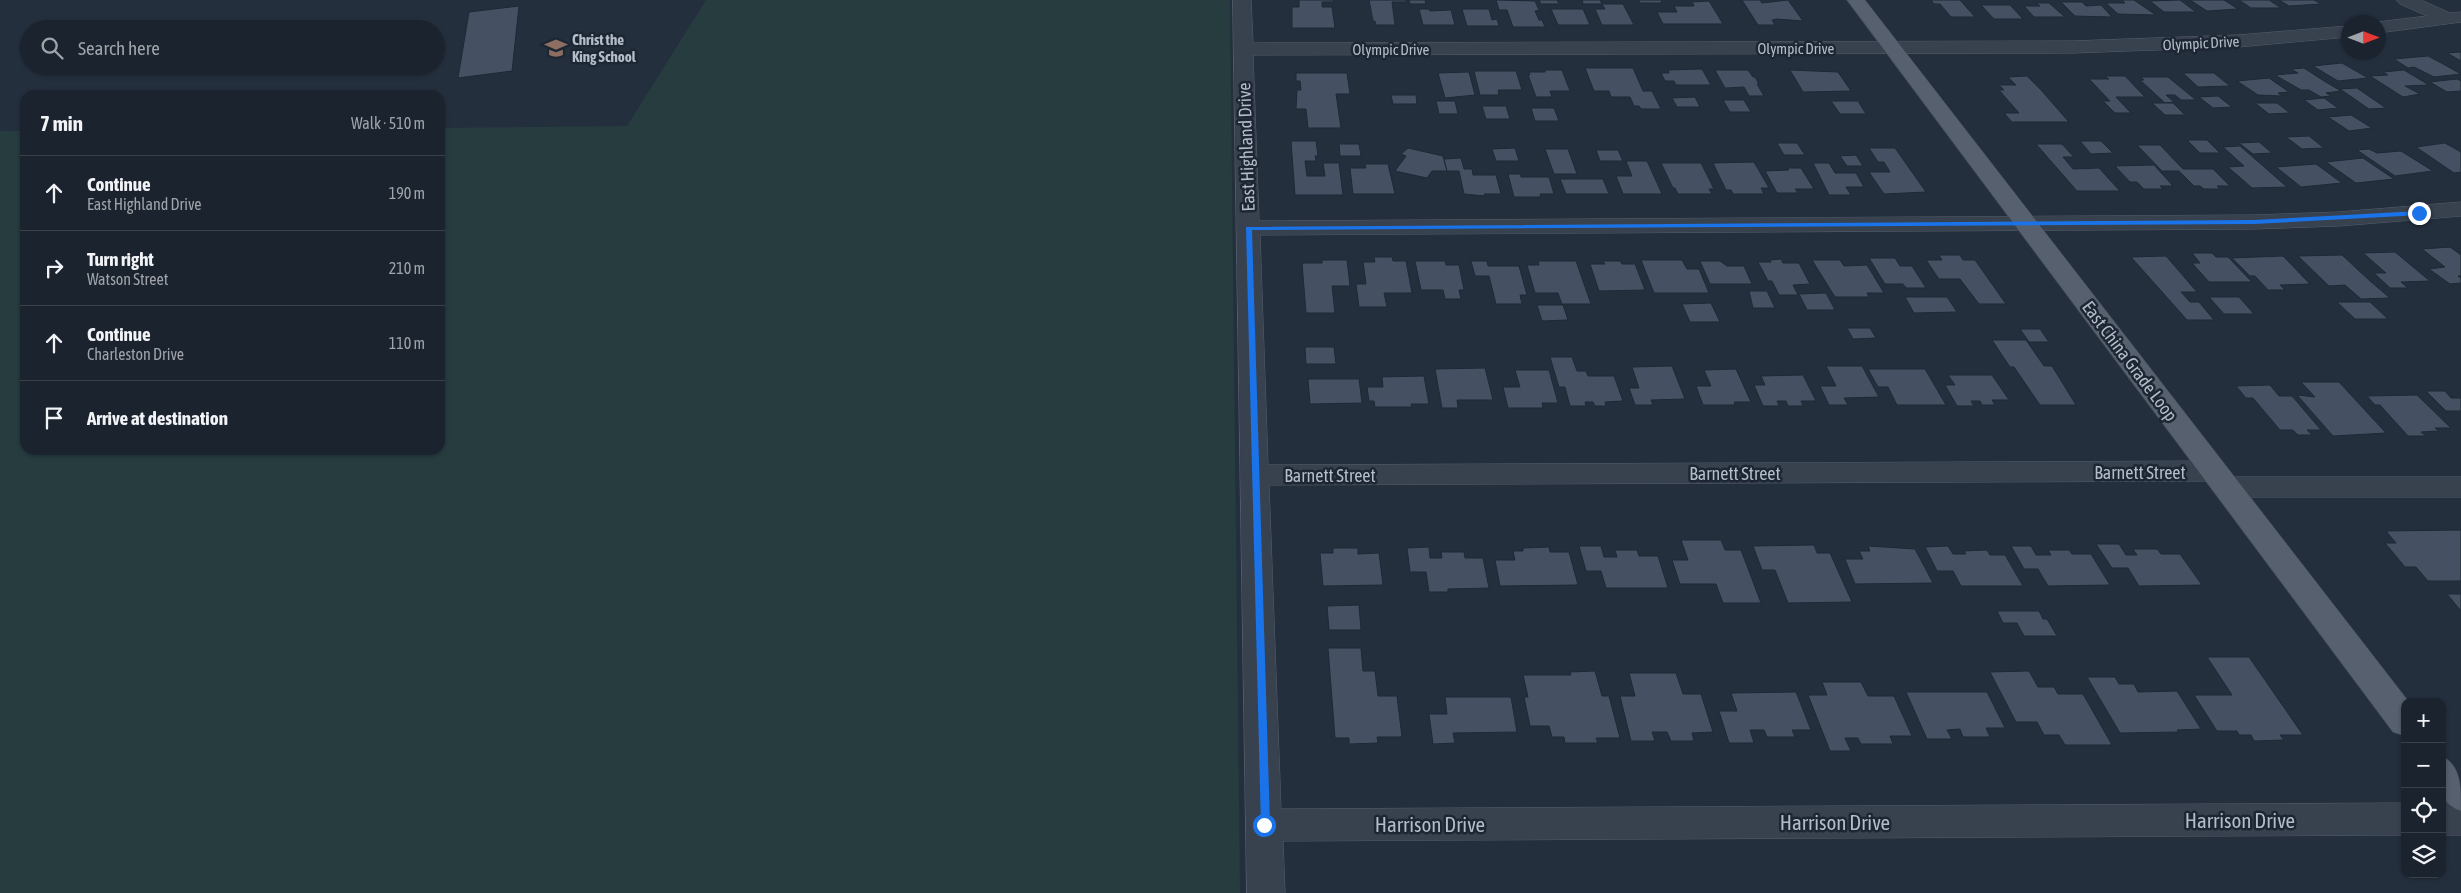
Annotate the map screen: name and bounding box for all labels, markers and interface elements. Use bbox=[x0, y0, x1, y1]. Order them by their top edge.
north arrow bbox=[2341, 15, 2386, 60]
search box bbox=[20, 20, 445, 75]
place label: Christ the King School bbox=[572, 31, 637, 65]
street label: Olympic Drive bbox=[2162, 32, 2240, 53]
icon: search bbox=[38, 34, 66, 62]
school or university icon: Christ the King School bbox=[543, 35, 569, 61]
text: Search here bbox=[78, 37, 160, 59]
street label: Olympic Drive bbox=[1758, 40, 1835, 57]
street label: Olympic Drive bbox=[1353, 41, 1430, 58]
street label: East Highland Drive bbox=[1233, 82, 1259, 212]
text: 7 min bbox=[40, 111, 83, 135]
text: Walk · 510 m bbox=[351, 114, 425, 132]
text: Continue bbox=[87, 173, 151, 195]
icon: ahead bbox=[40, 179, 68, 207]
text: 190 m bbox=[389, 184, 425, 202]
text: East Highland Drive bbox=[87, 195, 202, 213]
route end bbox=[2408, 202, 2431, 225]
text: Turn right bbox=[87, 248, 154, 270]
icon: right bbox=[40, 254, 68, 282]
text: 210 m bbox=[389, 259, 425, 277]
text: Watson Street bbox=[87, 270, 168, 288]
street label: East China Grade Loop bbox=[2078, 297, 2182, 425]
text: Continue bbox=[87, 323, 151, 345]
icon: ahead bbox=[40, 329, 68, 357]
text: 110 m bbox=[389, 334, 425, 352]
text: Charleston Drive bbox=[87, 345, 184, 363]
icon: arrive bbox=[40, 404, 68, 432]
text: Arrive at destination bbox=[87, 407, 228, 429]
street label: Barnett Street bbox=[2094, 462, 2186, 483]
street label: Barnett Street bbox=[1689, 463, 1781, 484]
street label: Barnett Street bbox=[1284, 465, 1376, 486]
map controls bbox=[2401, 698, 2446, 878]
button: + bbox=[2401, 698, 2446, 743]
button: − bbox=[2401, 743, 2446, 788]
button: locate bbox=[2401, 788, 2446, 833]
street label: Harrison Drive bbox=[2185, 808, 2295, 832]
street label: Harrison Drive bbox=[1780, 810, 1890, 834]
street label: Harrison Drive bbox=[1375, 812, 1485, 836]
route start bbox=[1253, 814, 1276, 837]
button: layers bbox=[2401, 833, 2446, 878]

